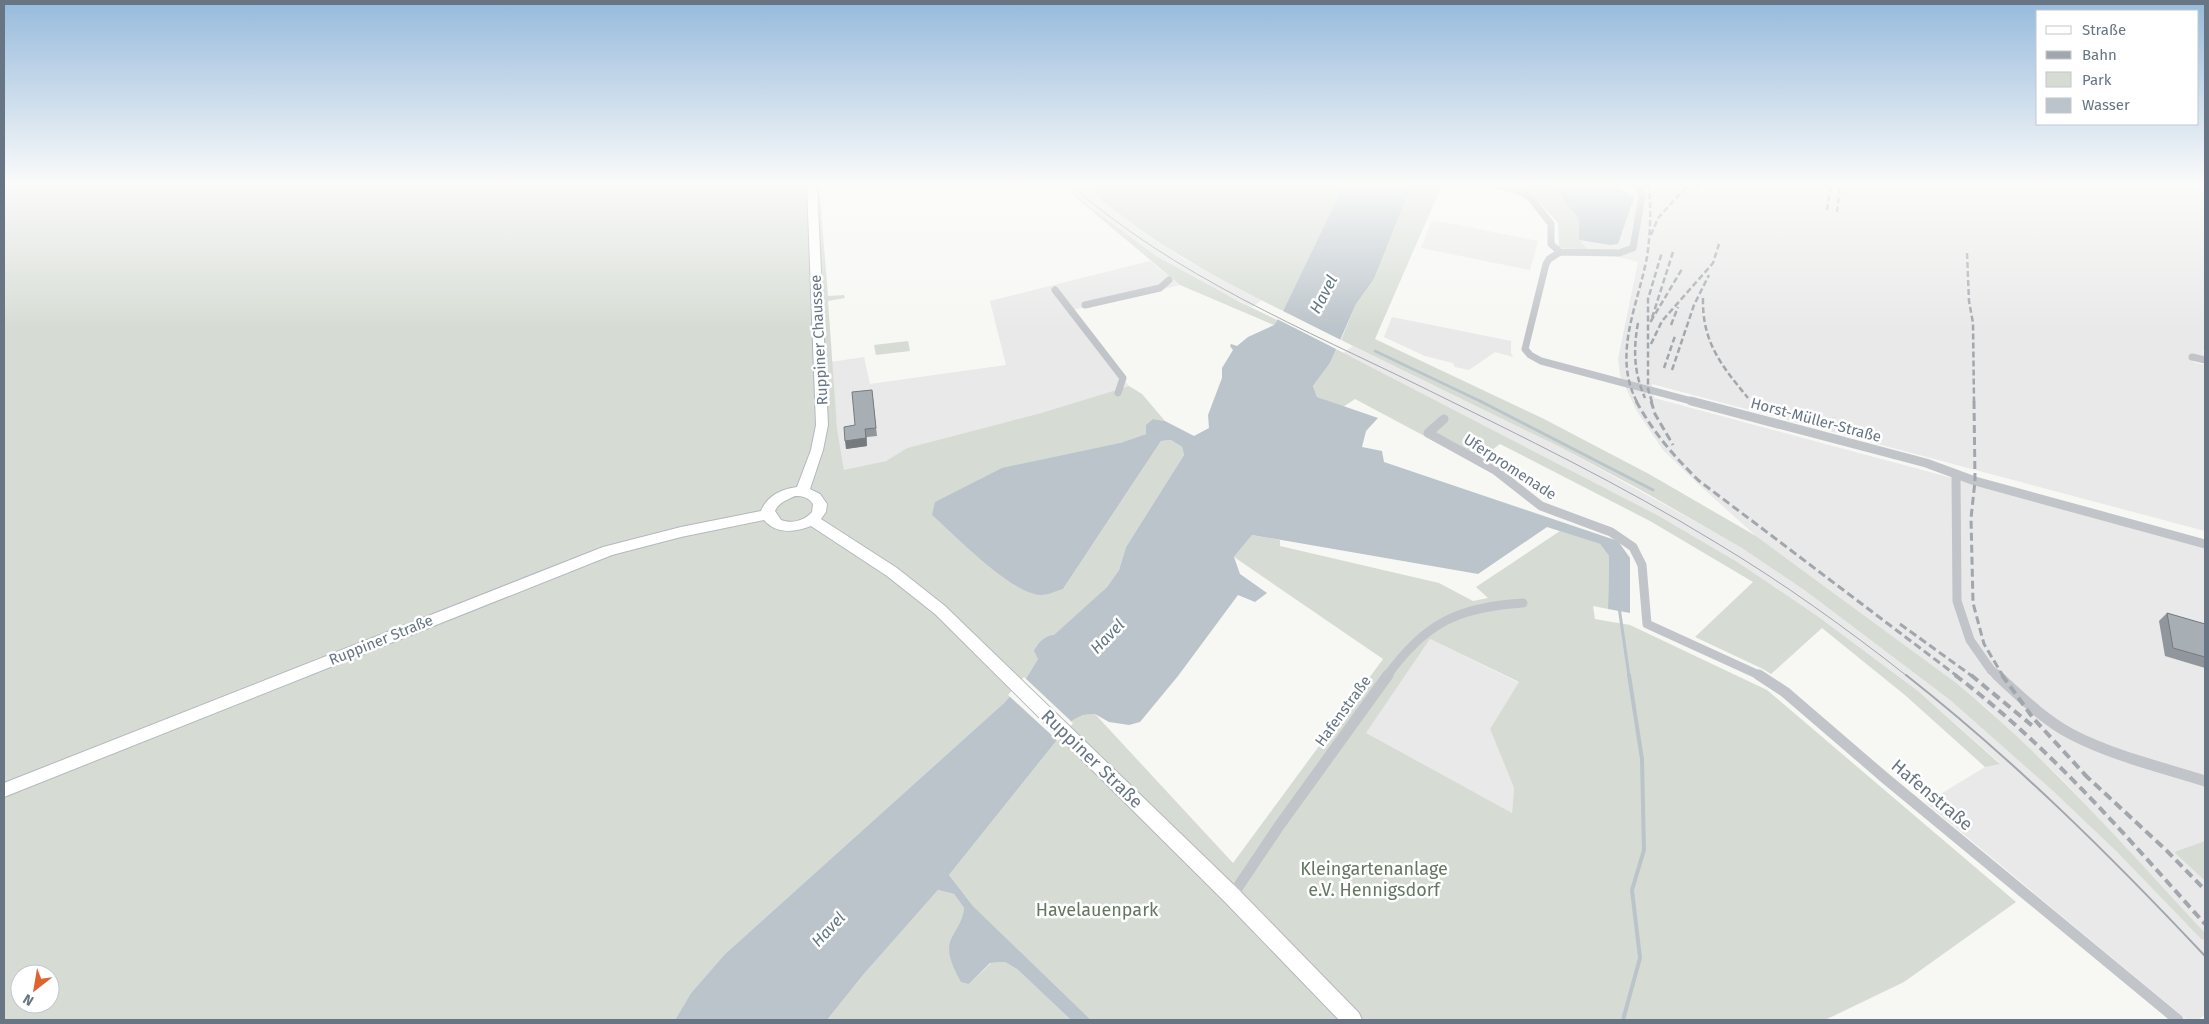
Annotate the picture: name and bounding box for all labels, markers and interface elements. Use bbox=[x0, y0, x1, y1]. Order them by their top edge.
legend bbox=[2036, 10, 2199, 125]
text: Straße bbox=[2082, 21, 2126, 39]
text: Bahn bbox=[2082, 46, 2117, 64]
text: Park bbox=[2082, 71, 2112, 89]
text: Wasser bbox=[2082, 96, 2130, 114]
water label: Havel bbox=[1306, 272, 1341, 317]
street label: Ruppiner Chaussee bbox=[807, 274, 831, 406]
street label: Horst-Müller-Straße bbox=[1749, 394, 1883, 446]
street label: Uferpromenade bbox=[1460, 430, 1560, 504]
street label: Ruppiner Straße bbox=[326, 611, 436, 669]
water label: Havel bbox=[1086, 615, 1128, 657]
street label: Hafenstraße bbox=[1311, 672, 1375, 750]
street label: Ruppiner Straße bbox=[1037, 705, 1147, 813]
street label: Hafenstraße bbox=[1887, 755, 1977, 835]
park label: Kleingartenanlage e.V. Hennigsdorf bbox=[1300, 858, 1448, 901]
park label: Havelauenpark bbox=[1036, 899, 1159, 921]
water label: Havel bbox=[808, 908, 849, 951]
north arrow bbox=[10, 964, 60, 1014]
text: N bbox=[20, 990, 37, 1009]

